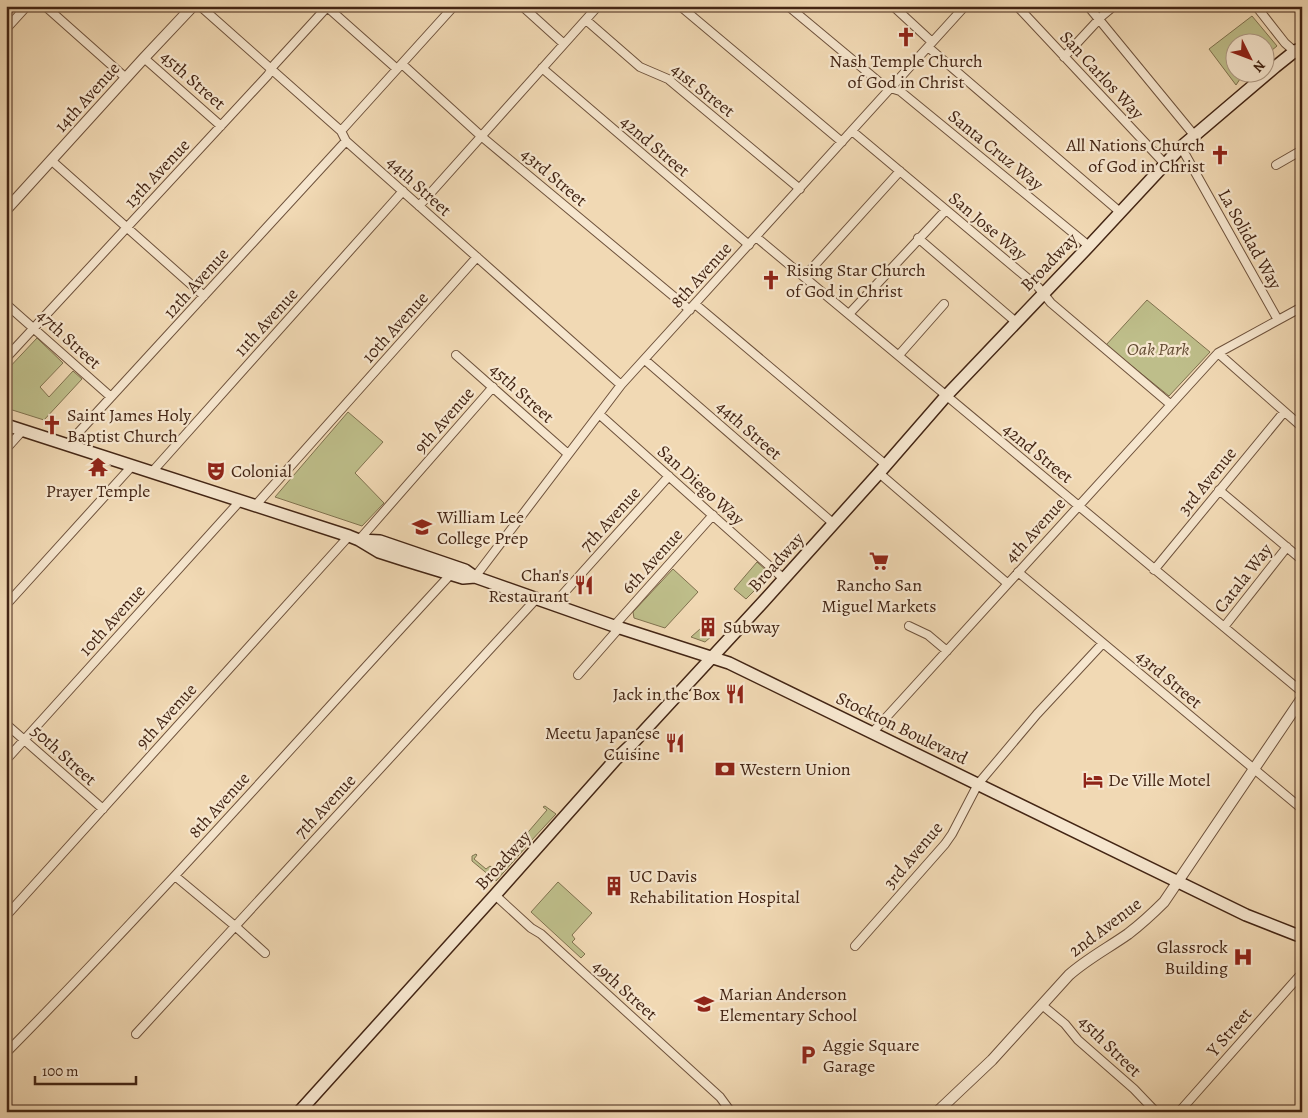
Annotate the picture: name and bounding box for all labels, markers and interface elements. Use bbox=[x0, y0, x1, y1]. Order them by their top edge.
street label: San Carlos Way bbox=[1055, 25, 1150, 125]
church icon: Nash Temple Church of God in Christ bbox=[895, 26, 917, 48]
north arrow bbox=[1226, 32, 1276, 82]
street label: 45th Street bbox=[155, 45, 231, 115]
place label: Nash Temple Church of God in Christ bbox=[829, 49, 983, 94]
text: N bbox=[1249, 56, 1270, 77]
street label: 14th Avenue bbox=[49, 57, 125, 137]
street label: 41st Street bbox=[666, 57, 740, 123]
street label: Santa Cruz Way bbox=[943, 104, 1049, 196]
street label: 42nd Street bbox=[615, 110, 695, 182]
street label: 13th Avenue bbox=[119, 133, 195, 213]
place label: All Nations Church of God in Christ bbox=[1065, 133, 1205, 178]
street label: 43rd Street bbox=[516, 142, 592, 212]
church icon: All Nations Church of God in Christ bbox=[1209, 144, 1231, 166]
street label: 44th Street bbox=[381, 150, 457, 222]
street label: La Solidad Way bbox=[1213, 184, 1288, 294]
street label: San Jose Way bbox=[944, 186, 1033, 266]
street label: Broadway bbox=[1015, 227, 1084, 297]
street label: 8th Avenue bbox=[665, 237, 737, 313]
street label: 12th Avenue bbox=[158, 242, 234, 324]
place label: Rising Star Church of God in Christ bbox=[786, 258, 926, 303]
church icon: Rising Star Church of God in Christ bbox=[760, 269, 782, 291]
street label: 11th Avenue bbox=[229, 282, 303, 362]
street label: 10th Avenue bbox=[356, 286, 434, 368]
street label: 47th Street bbox=[32, 304, 106, 374]
park label: Oak Park bbox=[1127, 337, 1189, 361]
street label: 45th Street bbox=[485, 358, 560, 428]
street label: 9th Avenue bbox=[408, 382, 480, 458]
street label: 44th Street bbox=[711, 395, 787, 465]
place label: Saint James Holy Baptist Church bbox=[67, 403, 192, 448]
church icon: Saint James Holy Baptist Church bbox=[41, 414, 63, 436]
street label: 42nd Street bbox=[998, 417, 1078, 489]
street label: San Diego Way bbox=[652, 439, 750, 531]
street label: 3rd Avenue bbox=[1172, 442, 1242, 520]
temple icon: Prayer Temple bbox=[87, 456, 109, 478]
place label: Colonial bbox=[231, 459, 293, 483]
theatre icon: Colonial bbox=[205, 460, 227, 482]
place label: Prayer Temple bbox=[46, 479, 150, 503]
street label: 7th Avenue bbox=[574, 481, 646, 557]
street label: 4th Avenue bbox=[999, 492, 1071, 568]
place label: William Lee College Prep bbox=[436, 505, 528, 550]
school or university icon: William Lee College Prep bbox=[411, 516, 433, 538]
street label: 6th Avenue bbox=[616, 523, 688, 599]
street label: Broadway bbox=[743, 526, 810, 597]
street label: Catala Way bbox=[1208, 538, 1278, 618]
supermarket icon: Rancho San Miguel Markets bbox=[868, 550, 890, 572]
place label: Chan's Restaurant bbox=[488, 563, 569, 608]
place label: Rancho San Miguel Markets bbox=[821, 573, 937, 618]
restaurant icon: Chan's Restaurant bbox=[573, 574, 595, 596]
street label: 10th Avenue bbox=[73, 579, 151, 661]
place label: Subway bbox=[723, 615, 781, 639]
building icon: Subway bbox=[697, 616, 719, 638]
street label: 43rd Street bbox=[1131, 644, 1207, 714]
street label: 9th Avenue bbox=[130, 678, 202, 754]
place label: Jack in the Box bbox=[613, 682, 720, 706]
restaurant icon: Jack in the Box bbox=[724, 683, 746, 705]
street label: Stockton Boulevard bbox=[832, 686, 972, 770]
street label: 50th Street bbox=[26, 719, 102, 791]
place label: Meetu Japanese Cuisine bbox=[545, 721, 660, 766]
restaurant icon: Meetu Japanese Cuisine bbox=[664, 732, 686, 754]
place label: Western Union bbox=[739, 757, 851, 781]
bank icon: Western Union bbox=[714, 758, 736, 780]
street label: 8th Avenue bbox=[183, 767, 255, 843]
street label: 7th Avenue bbox=[289, 768, 361, 844]
place label: De Ville Motel bbox=[1108, 768, 1211, 792]
hotel icon: De Ville Motel bbox=[1082, 769, 1104, 791]
street label: 3rd Avenue bbox=[878, 816, 948, 894]
street label: Broadway bbox=[470, 824, 537, 895]
place label: UC Davis Rehabilitation Hospital bbox=[629, 864, 800, 909]
building icon: UC Davis Rehabilitation Hospital bbox=[603, 875, 625, 897]
street label: 2nd Avenue bbox=[1064, 892, 1146, 962]
place label: Glassrock Building bbox=[1157, 935, 1228, 980]
hospital icon: Glassrock Building bbox=[1232, 946, 1254, 968]
street label: 49th Street bbox=[587, 954, 663, 1026]
place label: Marian Anderson Elementary School bbox=[719, 982, 857, 1027]
school or university icon: Marian Anderson Elementary School bbox=[693, 993, 715, 1015]
street label: Y Street bbox=[1200, 1002, 1257, 1062]
street label: 45th Street bbox=[1073, 1010, 1147, 1082]
place label: Aggie Square Garage bbox=[822, 1033, 920, 1078]
parking icon: Aggie Square Garage bbox=[797, 1044, 819, 1066]
scale bar bbox=[35, 1053, 136, 1085]
text: 100 m bbox=[42, 1061, 79, 1081]

